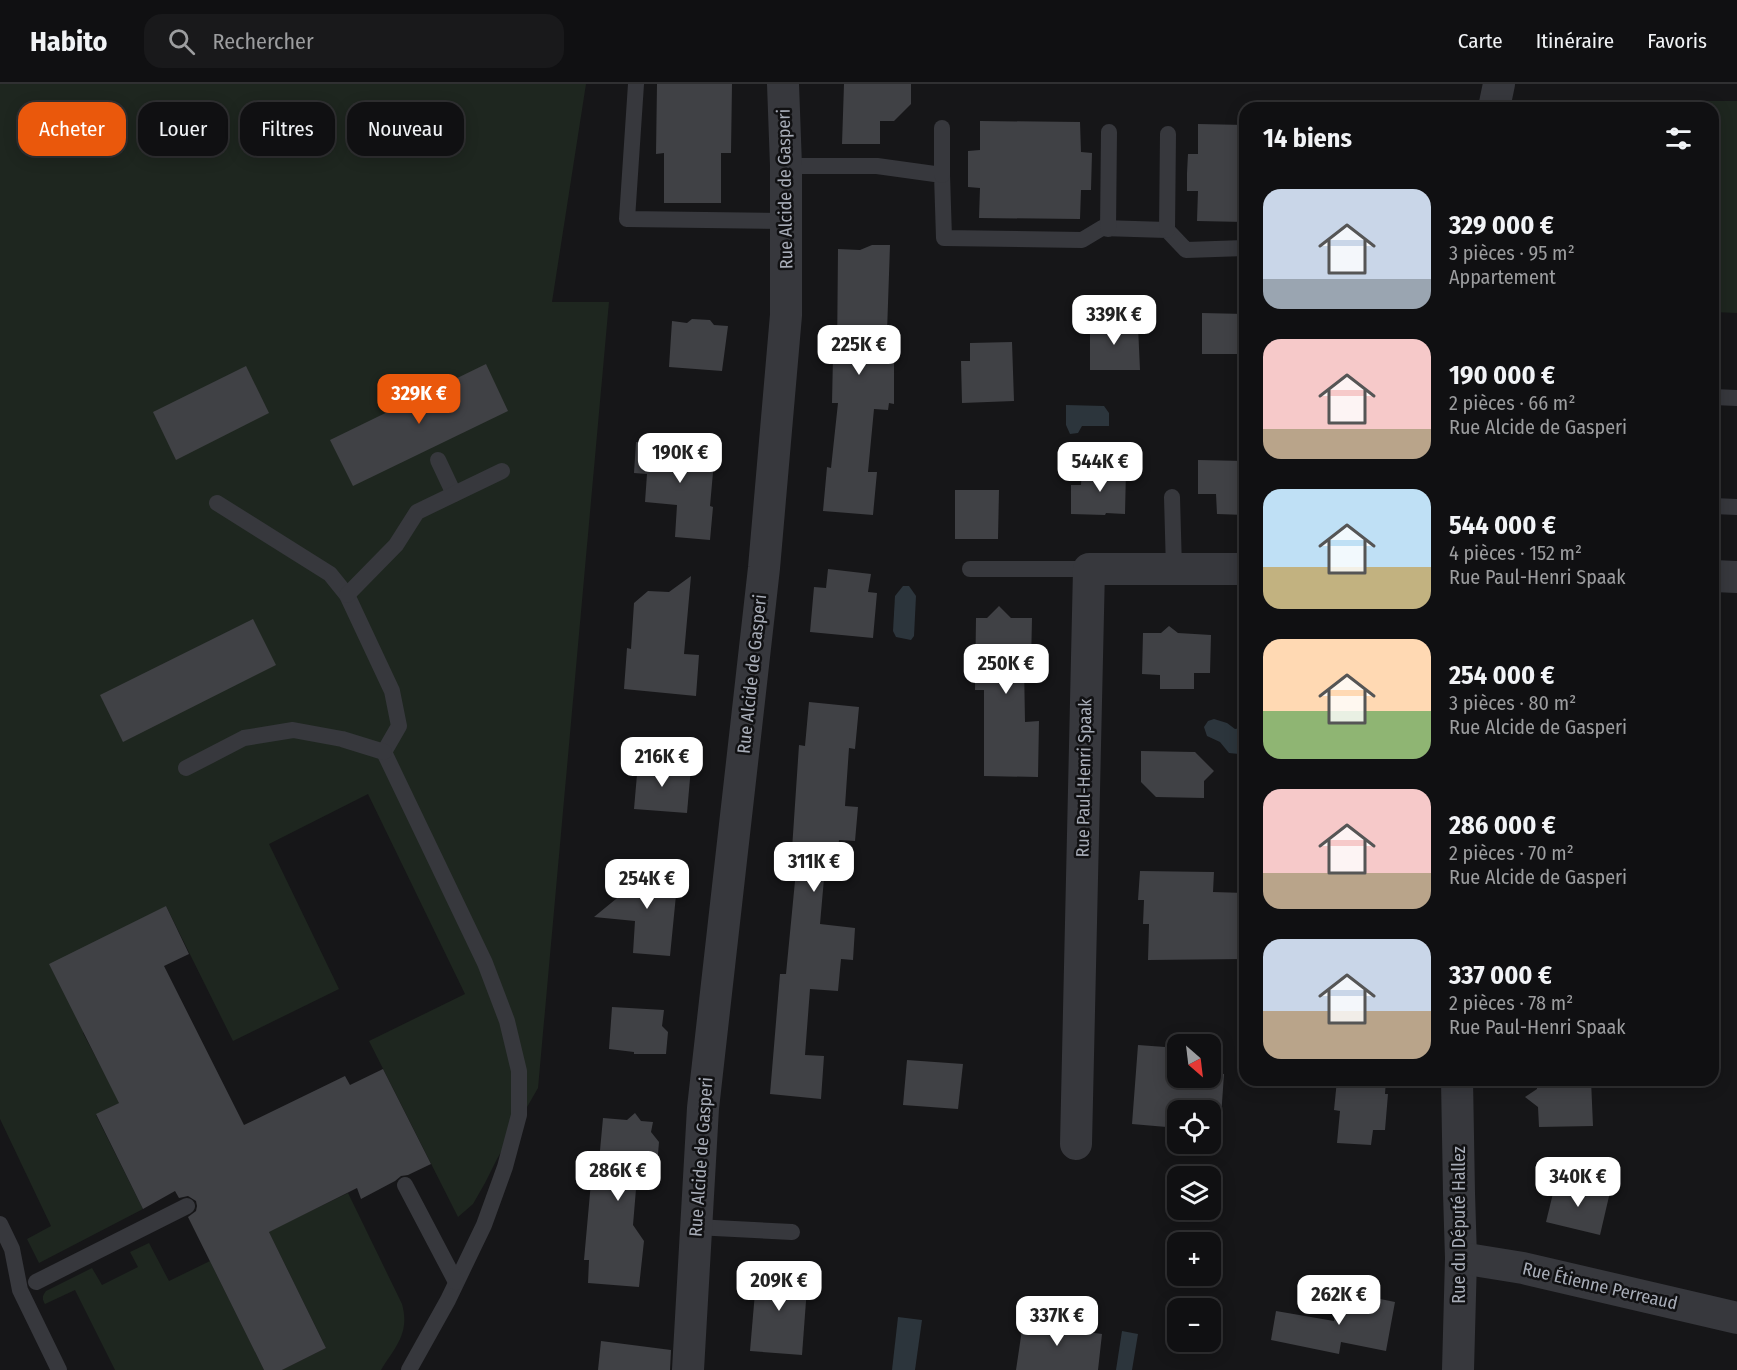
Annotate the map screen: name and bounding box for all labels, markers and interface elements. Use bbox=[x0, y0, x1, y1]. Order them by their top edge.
search box bbox=[144, 14, 564, 68]
text: Habito bbox=[30, 25, 108, 58]
icon: search bbox=[165, 25, 198, 58]
text: Rechercher bbox=[213, 28, 314, 55]
text: Carte bbox=[1458, 28, 1503, 54]
text: Itinéraire bbox=[1536, 28, 1614, 54]
text: Favoris bbox=[1647, 28, 1707, 54]
chip: Acheter bbox=[18, 102, 126, 156]
chip: Louer bbox=[138, 102, 228, 156]
chip: Filtres bbox=[240, 102, 335, 156]
chip: Nouveau bbox=[347, 102, 464, 156]
street label: Rue Alcide de Gasperi bbox=[773, 109, 797, 269]
icon: filters bbox=[1662, 122, 1695, 155]
text: 14 biens bbox=[1263, 123, 1352, 154]
text: 329 000 € bbox=[1449, 210, 1554, 241]
icon: home bbox=[1311, 213, 1383, 285]
text: 3 pièces · 95 m² bbox=[1449, 241, 1575, 265]
text: Appartement bbox=[1449, 265, 1556, 289]
pin: 339K € bbox=[1065, 295, 1163, 346]
text: 339K € bbox=[1086, 302, 1142, 326]
pin: 225K € bbox=[810, 325, 908, 376]
text: 225K € bbox=[832, 332, 886, 356]
text: 190 000 € bbox=[1449, 360, 1555, 391]
icon: home bbox=[1311, 363, 1383, 435]
pin: 329K € bbox=[370, 374, 468, 425]
text: 329K € bbox=[391, 381, 447, 405]
text: 2 pièces · 66 m² bbox=[1449, 391, 1575, 415]
text: Rue Alcide de Gasperi bbox=[1449, 415, 1627, 439]
pin: 190K € bbox=[631, 433, 729, 484]
text: 190K € bbox=[652, 440, 708, 464]
pin: 544K € bbox=[1051, 442, 1149, 493]
text: 544K € bbox=[1072, 449, 1128, 473]
text: 544 000 € bbox=[1449, 510, 1556, 541]
icon: home bbox=[1311, 513, 1383, 585]
text: 4 pièces · 152 m² bbox=[1449, 541, 1582, 565]
text: Rue Paul-Henri Spaak bbox=[1449, 565, 1626, 589]
street label: Rue Alcide de Gasperi bbox=[733, 593, 771, 755]
pin: 250K € bbox=[957, 644, 1055, 695]
text: 250K € bbox=[978, 651, 1034, 675]
text: 254 000 € bbox=[1449, 660, 1555, 691]
icon: home bbox=[1311, 663, 1383, 735]
text: 3 pièces · 80 m² bbox=[1449, 691, 1576, 715]
street label: Rue Paul-Henri Spaak bbox=[1072, 698, 1096, 858]
text: Rue Alcide de Gasperi bbox=[1449, 715, 1627, 739]
pin: 216K € bbox=[613, 737, 711, 788]
text: 216K € bbox=[635, 744, 689, 768]
text: 286 000 € bbox=[1449, 810, 1556, 841]
icon: home bbox=[1311, 813, 1383, 885]
text: 2 pièces · 70 m² bbox=[1449, 841, 1574, 865]
pin: 311K € bbox=[765, 842, 863, 893]
text: 311K € bbox=[788, 849, 840, 873]
pin: 254K € bbox=[598, 859, 696, 910]
text: Rue Alcide de Gasperi bbox=[1449, 865, 1627, 889]
text: 254K € bbox=[619, 866, 675, 890]
text: 337 000 € bbox=[1449, 960, 1552, 991]
icon: home bbox=[1311, 963, 1383, 1035]
text: 2 pièces · 78 m² bbox=[1449, 991, 1573, 1015]
text: Rue Paul-Henri Spaak bbox=[1449, 1015, 1626, 1039]
north arrow bbox=[1167, 1034, 1221, 1088]
map controls bbox=[1167, 1034, 1221, 1352]
street label: Rue Alcide de Gasperi bbox=[684, 1076, 718, 1238]
button: locate bbox=[1167, 1100, 1221, 1154]
street label: Rue du Député Hallez bbox=[1448, 1146, 1470, 1304]
pin: 286K € bbox=[569, 1151, 667, 1202]
pin: 340K € bbox=[1529, 1157, 1627, 1208]
text: 286K € bbox=[590, 1158, 646, 1182]
text: 340K € bbox=[1549, 1164, 1607, 1188]
button: layers bbox=[1167, 1166, 1221, 1220]
button: + bbox=[1167, 1232, 1221, 1286]
street label: Rue Étienne Perreaud bbox=[1520, 1256, 1680, 1315]
pin: 209K € bbox=[730, 1261, 828, 1312]
text: 209K € bbox=[751, 1268, 807, 1292]
pin: 262K € bbox=[1290, 1275, 1388, 1326]
text: 262K € bbox=[1311, 1282, 1367, 1306]
pin: 337K € bbox=[1008, 1296, 1106, 1347]
button: − bbox=[1167, 1298, 1221, 1352]
text: 337K € bbox=[1030, 1303, 1084, 1327]

